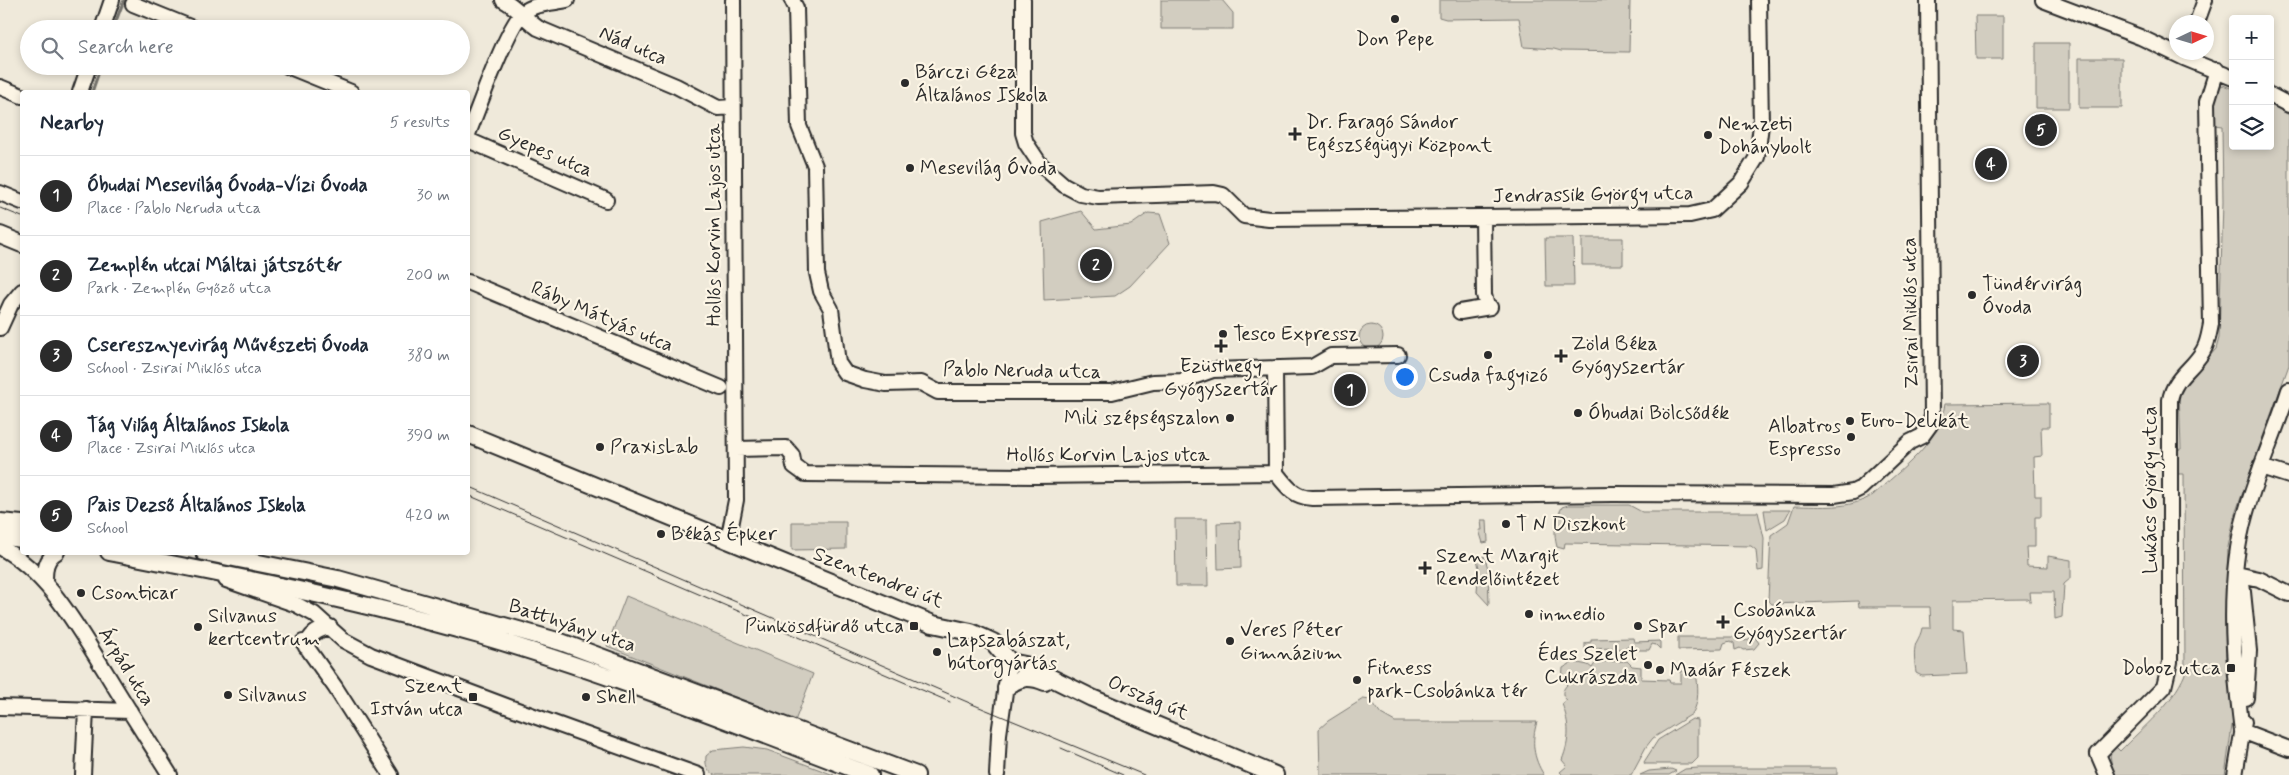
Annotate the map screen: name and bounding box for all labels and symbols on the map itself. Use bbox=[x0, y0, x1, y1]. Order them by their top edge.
marker: Don Pepe bbox=[1389, 13, 1401, 25]
north arrow bbox=[2169, 15, 2214, 60]
street label: Nád utca bbox=[595, 20, 671, 72]
place label: Don Pepe bbox=[1356, 26, 1434, 53]
place label: Bárczi Géza Általános Iskola bbox=[915, 59, 1048, 109]
marker: Bárczi Géza Általános Iskola bbox=[899, 77, 911, 89]
place label: Dr. Faragó Sándor Egészségügyi Központ bbox=[1306, 109, 1493, 159]
place label: Nemzeti Dohánybolt bbox=[1718, 111, 1812, 161]
pin: 5 bbox=[2025, 111, 2057, 149]
street label: Gyepes utca bbox=[493, 120, 597, 184]
street label: Hollós Korvin Lajos utca bbox=[701, 122, 728, 327]
marker: Dr. Faragó Sándor Egészségügyi Központ bbox=[1288, 127, 1302, 141]
marker: Nemzeti Dohánybolt bbox=[1702, 129, 1714, 141]
pin: 4 bbox=[1975, 145, 2007, 183]
place label: Mesevilág Óvoda bbox=[920, 155, 1057, 182]
marker: Mesevilág Óvoda bbox=[904, 162, 916, 174]
street label: Jendrassik György utca bbox=[1492, 180, 1694, 212]
street label: Zsirai Miklós utca bbox=[1896, 237, 1926, 389]
pin: 2 bbox=[1080, 246, 1112, 284]
place label: Tündérvirág Óvoda bbox=[1982, 271, 2082, 321]
street label: Ráby Mátyás utca bbox=[527, 275, 677, 359]
marker: Tündérvirág Óvoda bbox=[1966, 289, 1978, 301]
place label: Tesco Expressz bbox=[1233, 321, 1359, 348]
marker: Tesco Expressz bbox=[1217, 328, 1229, 340]
place label: Zöld Béka Gyógyszertár bbox=[1571, 331, 1685, 381]
marker: Ezüsthegy Gyógyszertár bbox=[1215, 340, 1227, 352]
pin: 3 bbox=[2007, 342, 2039, 380]
marker: Csuda fagyizó bbox=[1482, 349, 1494, 361]
marker: Zöld Béka Gyógyszertár bbox=[1555, 350, 1567, 362]
place label: Ezüsthegy Gyógyszertár bbox=[1164, 353, 1278, 403]
street label: Pablo Neruda utca bbox=[943, 356, 1101, 386]
place label: Csuda fagyizó bbox=[1428, 362, 1548, 391]
your location bbox=[1392, 364, 1418, 390]
pin: 1 bbox=[1334, 371, 1366, 409]
place label: Óbudai Bölcsődék bbox=[1588, 400, 1729, 427]
place label: Mili szépségszalon bbox=[1064, 405, 1220, 432]
street label: Lukács György utca bbox=[2137, 406, 2166, 574]
marker: Óbudai Bölcsődék bbox=[1572, 407, 1584, 419]
place label: Euro-Delikát bbox=[1860, 408, 1969, 435]
marker: Mili szépségszalon bbox=[1224, 412, 1236, 424]
place label: Albatros Espresso bbox=[1768, 413, 1841, 463]
marker: Euro-Delikát bbox=[1844, 415, 1856, 427]
marker: Albatros Espresso bbox=[1845, 431, 1857, 443]
place label: PraxisLab bbox=[610, 434, 698, 461]
marker: PraxisLab bbox=[594, 441, 606, 453]
street label: Hollós Korvin Lajos utca bbox=[1006, 442, 1211, 469]
place label: T N Diszkont bbox=[1516, 511, 1626, 538]
marker: T N Diszkont bbox=[1500, 518, 1512, 530]
place label: Békás Épker bbox=[671, 521, 778, 548]
marker: Békás Épker bbox=[655, 528, 667, 540]
street label: Szentendrei út bbox=[809, 541, 947, 615]
place label: Szent Margit Rendelőintézet bbox=[1436, 543, 1559, 593]
marker: Szent Margit Rendelőintézet bbox=[1418, 561, 1432, 575]
place label: Csonticar bbox=[91, 580, 179, 607]
marker: Csonticar bbox=[75, 587, 87, 599]
street label: Batthyány utca bbox=[505, 593, 639, 659]
place label: Csobánka Gyógyszertár bbox=[1733, 597, 1847, 647]
place label: inmedio bbox=[1539, 601, 1605, 628]
place label: Silvanus kertcentrum bbox=[208, 603, 320, 653]
marker: inmedio bbox=[1523, 608, 1535, 620]
place label: Pünkösdfürdő utca bbox=[745, 613, 904, 640]
place label: Spar bbox=[1648, 613, 1688, 640]
marker: Csobánka Gyógyszertár bbox=[1717, 616, 1729, 628]
place label: Veres Péter Gimnázium bbox=[1240, 617, 1343, 667]
marker: Pünkösdfürdő utca bbox=[908, 620, 920, 632]
marker: Spar bbox=[1632, 620, 1644, 632]
marker: Silvanus kertcentrum bbox=[192, 621, 204, 633]
street label: Árpád utca bbox=[91, 622, 161, 712]
place label: Lapszabászat, bútorgyártás bbox=[947, 627, 1070, 678]
marker: Veres Péter Gimnázium bbox=[1224, 635, 1236, 647]
place label: Édes Szelet Cukrászda bbox=[1538, 641, 1638, 691]
marker: Lapszabászat, bútorgyártás bbox=[931, 646, 943, 658]
place label: Fitness park-Csobánka tér bbox=[1367, 655, 1528, 705]
place label: Doboz utca bbox=[2121, 655, 2221, 682]
place label: Madár Fészek bbox=[1670, 657, 1791, 684]
marker: Édes Szelet Cukrászda bbox=[1642, 659, 1654, 671]
marker: Doboz utca bbox=[2225, 662, 2237, 674]
marker: Madár Fészek bbox=[1654, 664, 1666, 676]
street label: Ország út bbox=[1103, 669, 1193, 727]
place label: Szent István utca bbox=[370, 673, 463, 723]
marker: Fitness park-Csobánka tér bbox=[1351, 674, 1363, 686]
place label: Silvanus bbox=[238, 682, 307, 709]
place label: Shell bbox=[596, 684, 636, 711]
marker: Silvanus bbox=[222, 689, 234, 701]
marker: Szent István utca bbox=[467, 691, 479, 703]
marker: Shell bbox=[580, 691, 592, 703]

